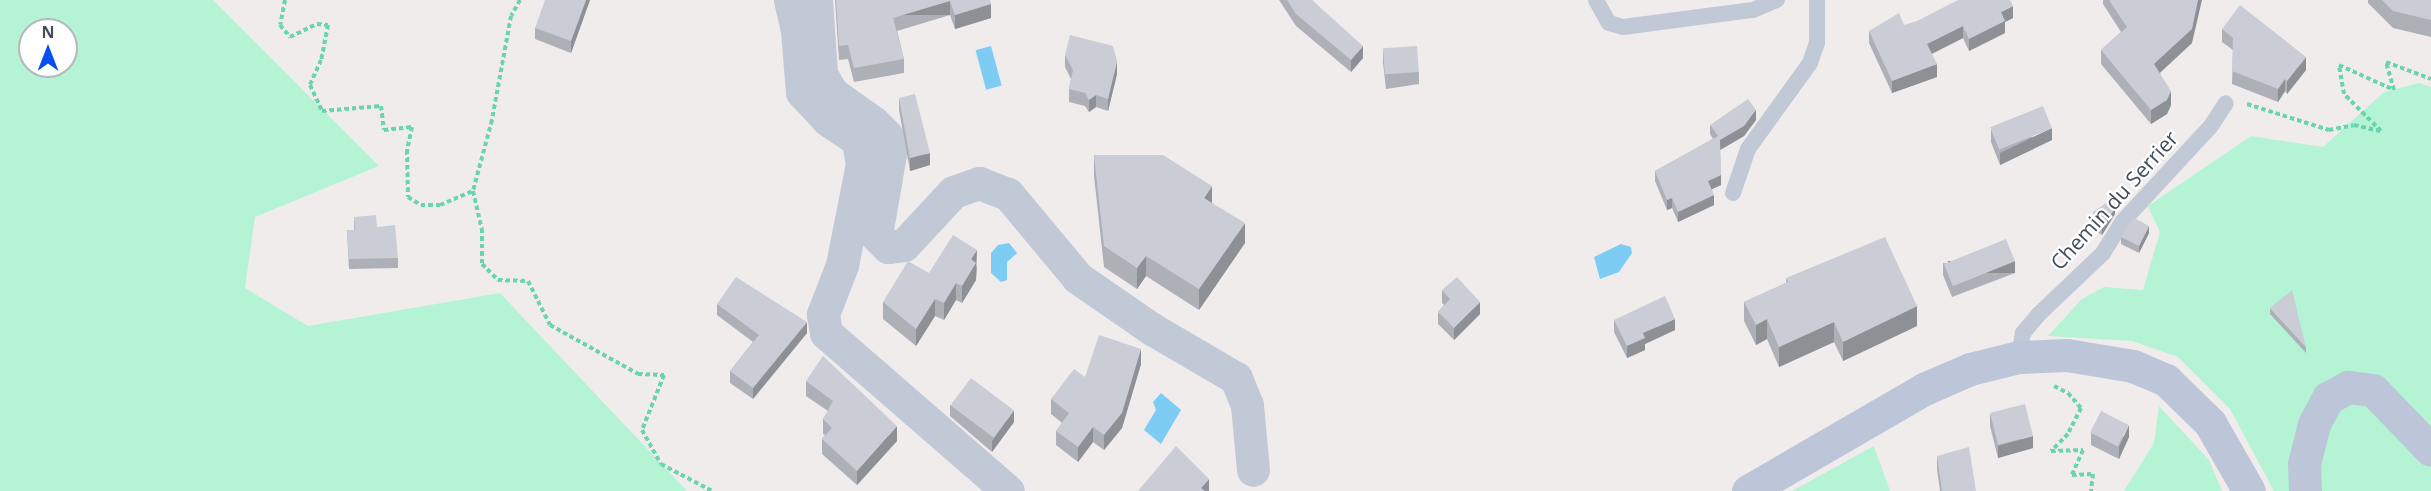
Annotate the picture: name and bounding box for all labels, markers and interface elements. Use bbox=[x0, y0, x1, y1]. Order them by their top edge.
north arrow bbox=[18, 18, 78, 78]
text: N bbox=[41, 21, 55, 43]
street label: Chemin du Serrier bbox=[2045, 125, 2183, 275]

